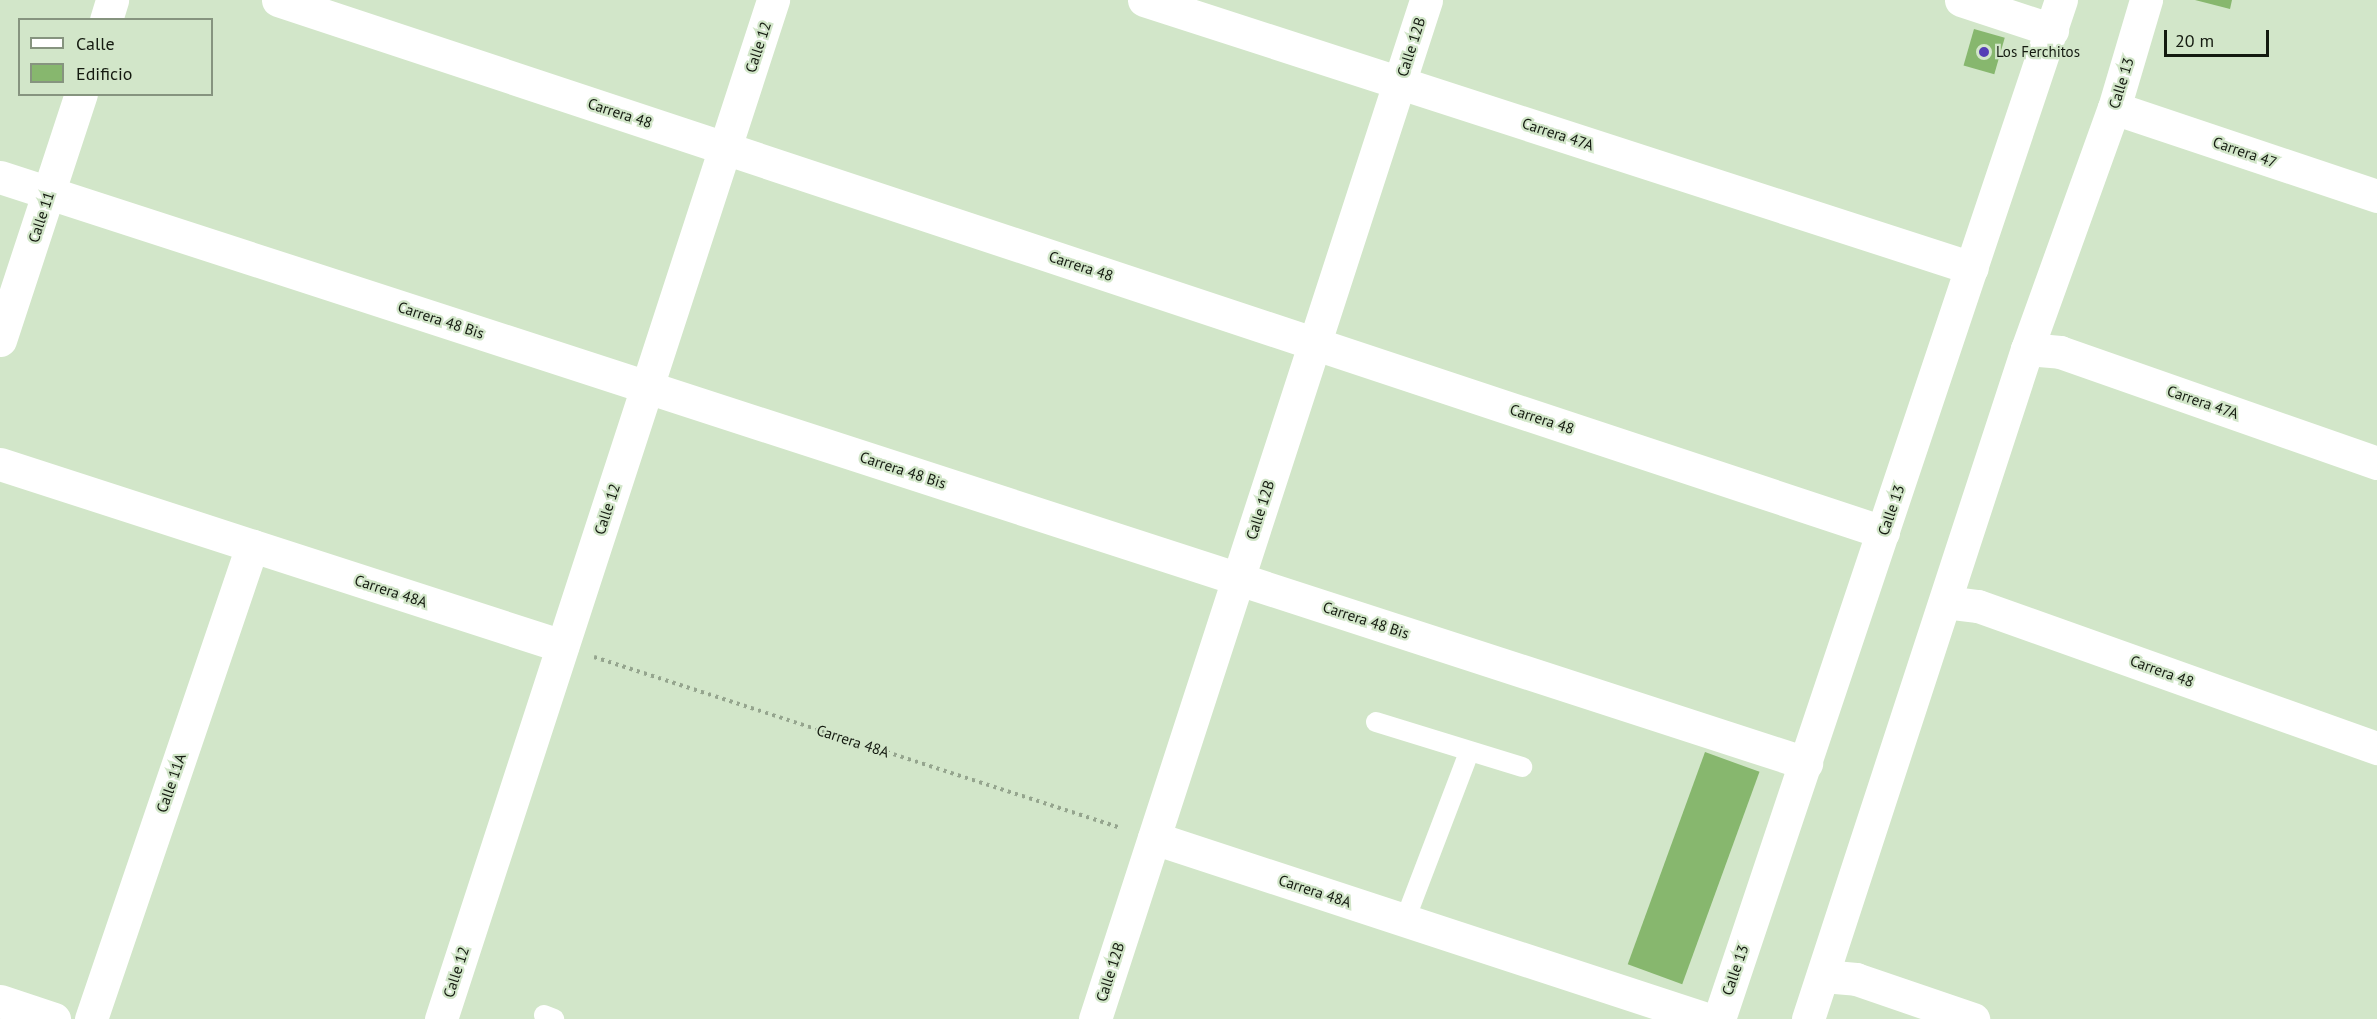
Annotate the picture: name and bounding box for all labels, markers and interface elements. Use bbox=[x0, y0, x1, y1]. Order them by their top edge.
street label: Calle 12B bbox=[1393, 15, 1429, 79]
legend bbox=[18, 18, 213, 96]
scale bar bbox=[2167, 18, 2272, 56]
street label: Calle 12 bbox=[741, 19, 775, 75]
text: 20 m bbox=[2175, 29, 2214, 52]
text: Calle bbox=[76, 32, 115, 55]
place label: Los Ferchitos bbox=[1996, 43, 2080, 61]
marker: Los Ferchitos bbox=[1977, 45, 1991, 59]
street label: Calle 13 bbox=[2105, 55, 2137, 111]
text: Edificio bbox=[76, 62, 132, 85]
street label: Carrera 48 bbox=[586, 94, 654, 132]
street label: Carrera 47A bbox=[1520, 114, 1596, 154]
street label: Carrera 47 bbox=[2211, 133, 2279, 171]
street label: Calle 11 bbox=[24, 189, 58, 245]
street label: Carrera 48 bbox=[1047, 247, 1115, 285]
street label: Carrera 48 Bis bbox=[396, 298, 486, 342]
street label: Carrera 47A bbox=[2165, 381, 2241, 423]
street label: Carrera 48 bbox=[1508, 400, 1576, 438]
street label: Carrera 48 Bis bbox=[858, 448, 948, 492]
street label: Calle 12B bbox=[1242, 478, 1278, 542]
street label: Calle 12 bbox=[590, 481, 624, 537]
street label: Calle 13 bbox=[1874, 482, 1908, 538]
street label: Carrera 48A bbox=[352, 571, 430, 611]
street label: Carrera 48 Bis bbox=[1321, 598, 1411, 642]
street label: Carrera 48 bbox=[2128, 651, 2196, 691]
street label: Carrera 48A bbox=[814, 721, 892, 761]
street label: Calle 11A bbox=[153, 751, 189, 815]
street label: Carrera 48A bbox=[1276, 871, 1354, 911]
street label: Calle 12B bbox=[1092, 940, 1128, 1004]
street label: Calle 13 bbox=[1718, 942, 1752, 998]
street label: Calle 12 bbox=[439, 944, 473, 1000]

